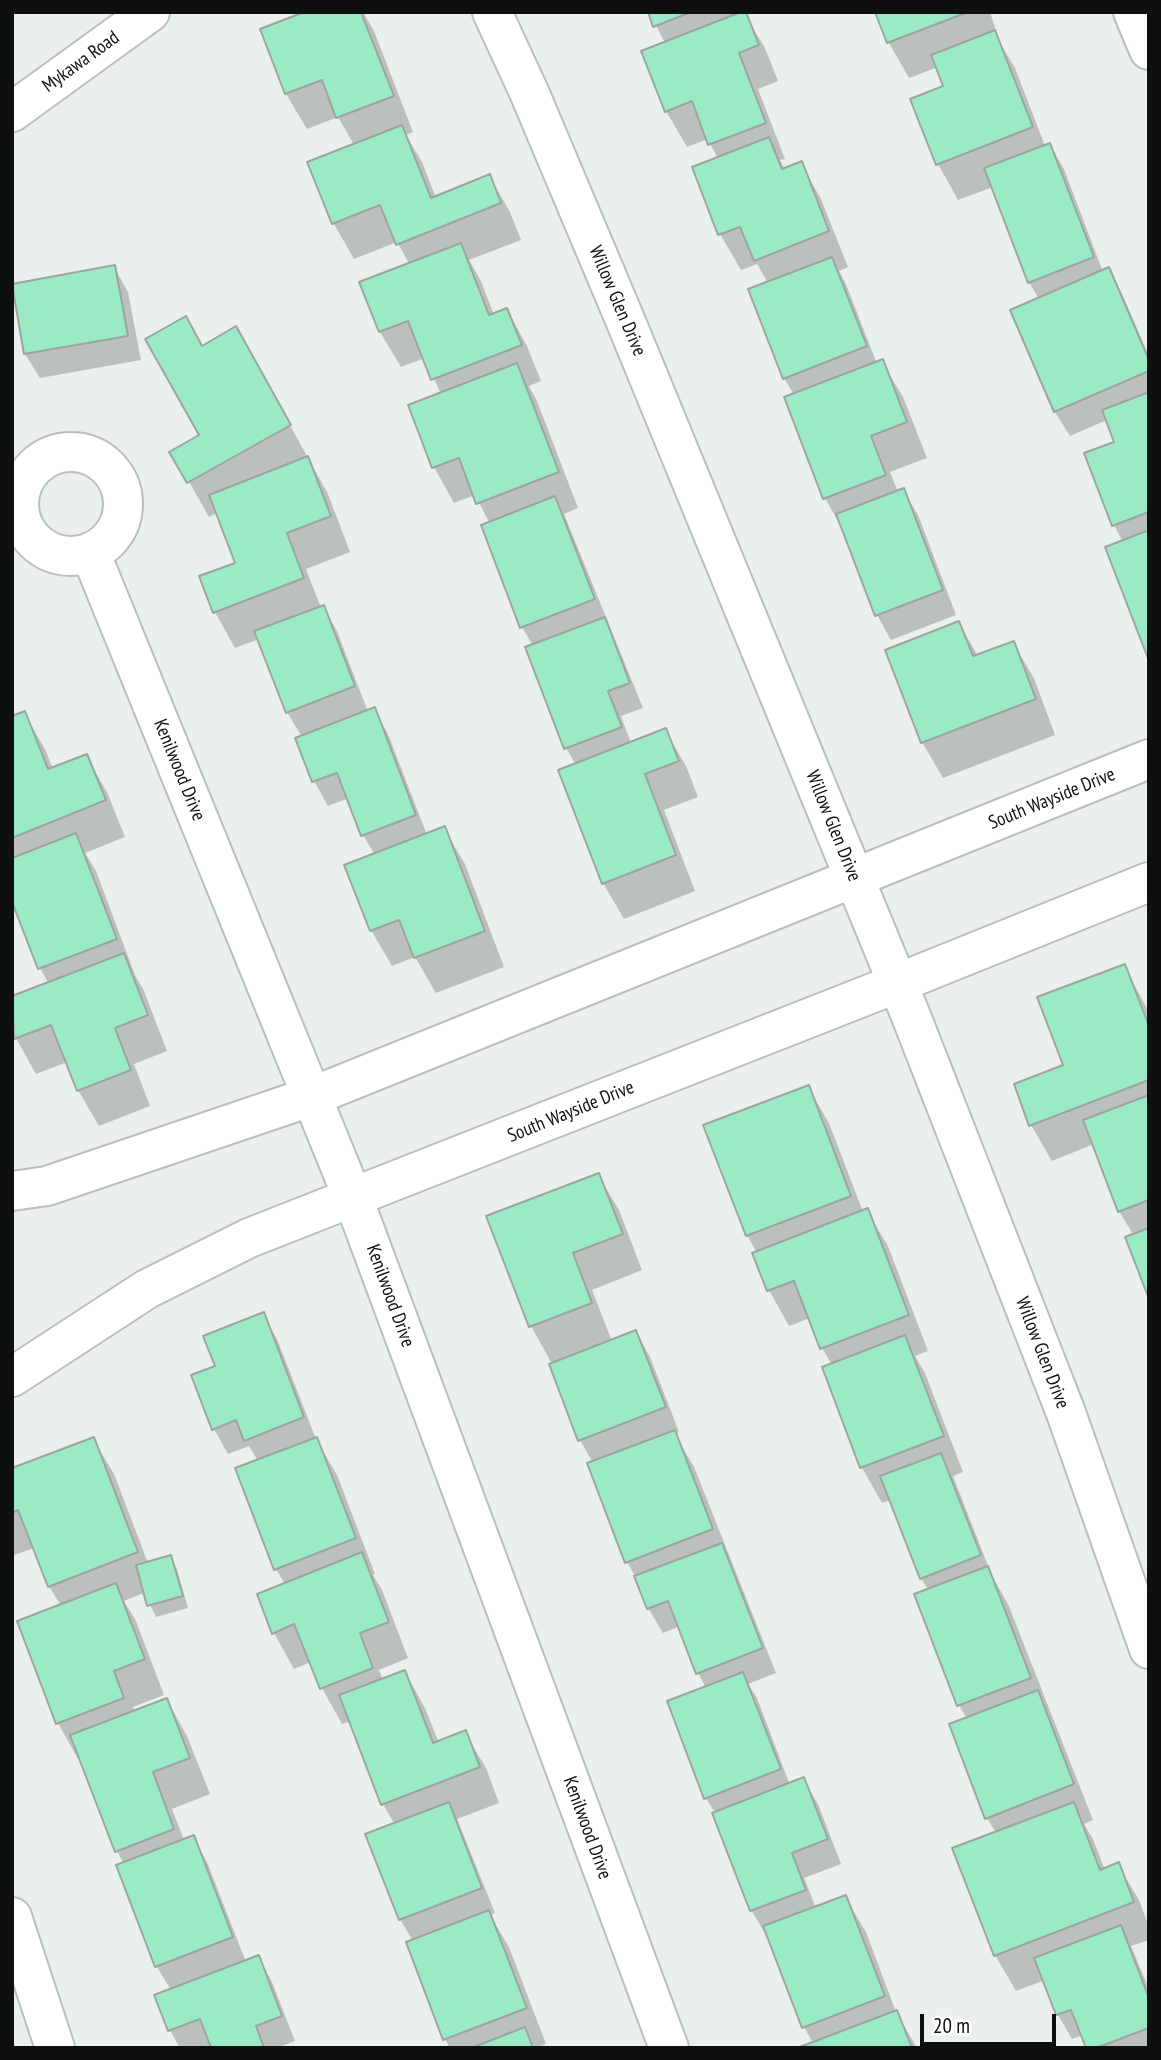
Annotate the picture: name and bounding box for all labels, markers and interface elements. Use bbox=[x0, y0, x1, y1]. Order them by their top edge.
street label: Mykawa Road bbox=[38, 26, 124, 98]
street label: Willow Glen Drive bbox=[584, 242, 650, 360]
street label: Kenilwood Drive bbox=[148, 716, 210, 824]
street label: South Wayside Drive bbox=[985, 763, 1119, 835]
street label: Willow Glen Drive bbox=[800, 767, 866, 885]
street label: South Wayside Drive bbox=[504, 1076, 638, 1148]
street label: Kenilwood Drive bbox=[361, 1242, 419, 1350]
street label: Willow Glen Drive bbox=[1010, 1294, 1074, 1412]
street label: Kenilwood Drive bbox=[558, 1774, 616, 1882]
scale bar bbox=[923, 2000, 1060, 2044]
text: 20 m bbox=[933, 2012, 970, 2039]

